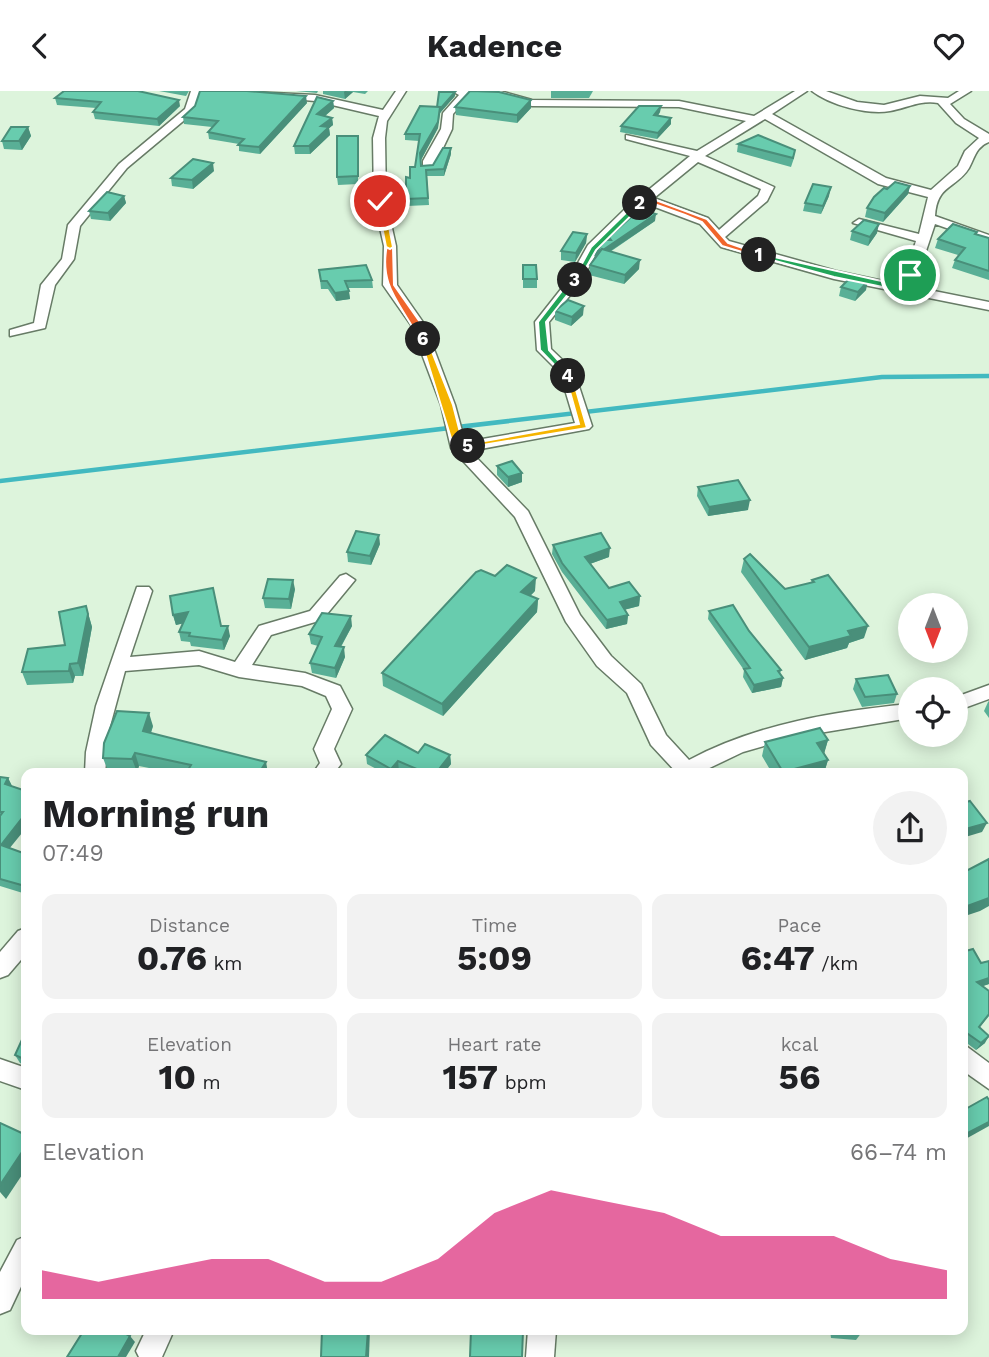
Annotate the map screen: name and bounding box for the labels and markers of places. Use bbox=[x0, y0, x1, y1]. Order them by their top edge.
pin bbox=[350, 171, 410, 231]
pin: 2 bbox=[622, 185, 658, 221]
pin: 1 bbox=[742, 237, 776, 273]
pin bbox=[880, 245, 940, 305]
pin: 3 bbox=[558, 263, 592, 297]
pin: 6 bbox=[406, 321, 440, 357]
pin: 4 bbox=[550, 359, 586, 393]
pin: 5 bbox=[450, 429, 486, 463]

